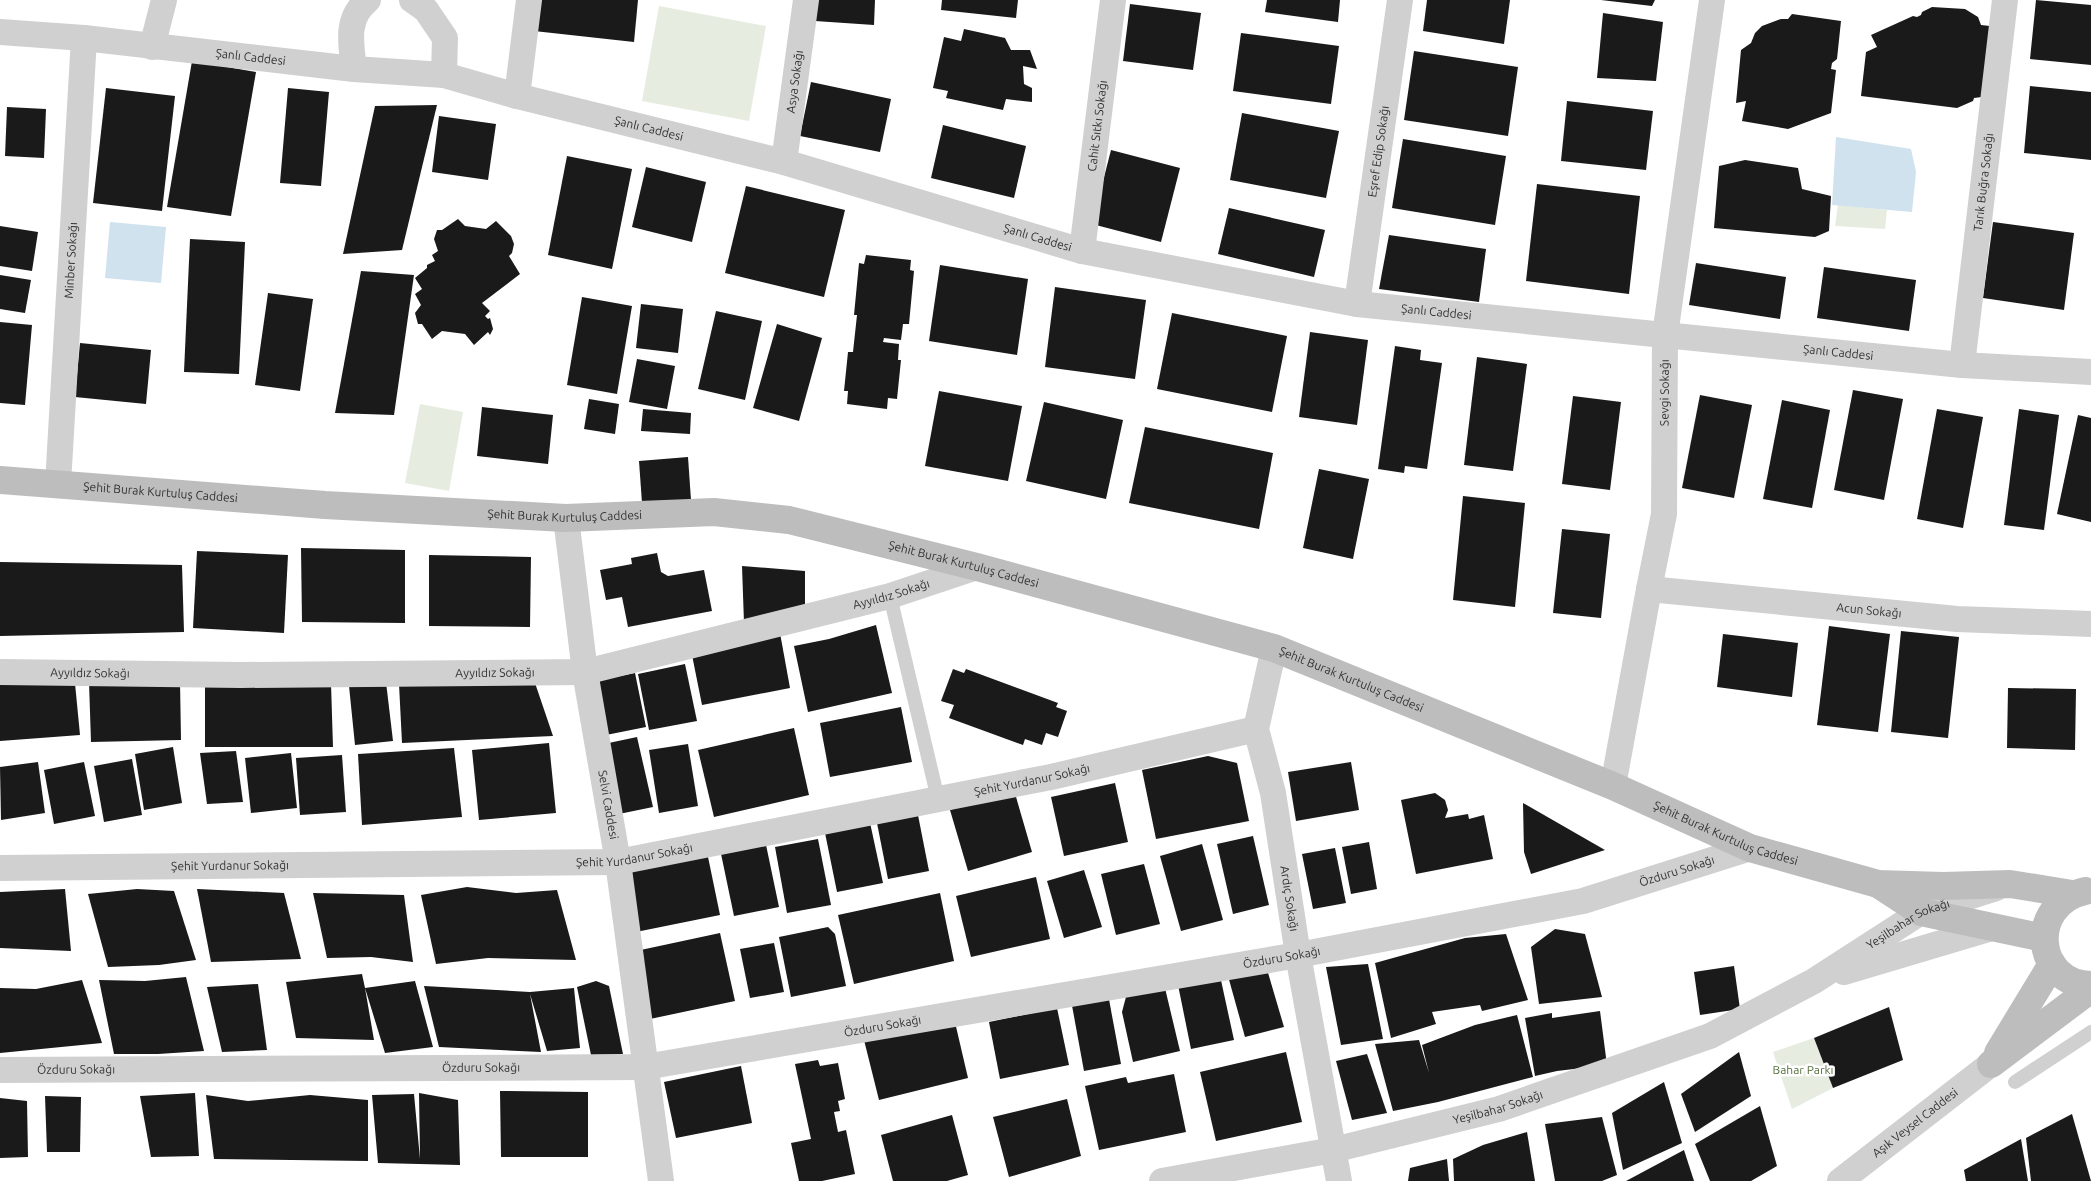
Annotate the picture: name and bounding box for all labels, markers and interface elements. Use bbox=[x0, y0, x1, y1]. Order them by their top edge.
street label: Şanlı Caddesi bbox=[215, 46, 287, 67]
street label: Asya Sokağı bbox=[784, 49, 805, 114]
street label: Cahit Sıtkı Sokağı bbox=[1085, 80, 1109, 172]
street label: Eşref Edip Sokağı bbox=[1365, 105, 1391, 198]
street label: Şanlı Caddesi bbox=[613, 113, 685, 143]
street label: Tarık Buğra Sokağı bbox=[1971, 132, 1995, 232]
street label: Şanlı Caddesi bbox=[1002, 221, 1074, 254]
street label: Minber Sokağı bbox=[62, 222, 79, 299]
street label: Şanlı Caddesi bbox=[1401, 301, 1472, 322]
street label: Şanlı Caddesi bbox=[1803, 342, 1874, 362]
street label: Sevgi Sokağı bbox=[1657, 359, 1671, 426]
street label: Şehit Burak Kurtuluş Caddesi bbox=[83, 479, 238, 504]
street label: Şehit Burak Kurtuluş Caddesi bbox=[487, 507, 642, 524]
street label: Şehit Burak Kurtuluş Caddesi bbox=[887, 538, 1040, 590]
street label: Ayyıldız Sokağı bbox=[851, 576, 931, 611]
street label: Acun Sokağı bbox=[1836, 600, 1902, 620]
street label: Şehit Burak Kurtuluş Caddesi bbox=[1277, 644, 1426, 714]
street label: Ayyıldız Sokağı bbox=[455, 665, 535, 679]
street label: Ayyıldız Sokağı bbox=[50, 666, 130, 680]
street label: Şehit Yurdanur Sokağı bbox=[973, 761, 1091, 798]
street label: Selvi Caddesi bbox=[596, 769, 621, 840]
street label: Şehit Burak Kurtuluş Caddesi bbox=[1652, 798, 1800, 867]
street label: Şehit Yurdanur Sokağı bbox=[576, 841, 694, 868]
street label: Özduru Sokağı bbox=[1637, 853, 1716, 889]
street label: Şehit Yurdanur Sokağı bbox=[171, 858, 289, 872]
street label: Ardıç Sokağı bbox=[1278, 865, 1301, 932]
street label: Yeşilbahar Sokağı bbox=[1864, 896, 1951, 952]
street label: Özduru Sokağı bbox=[1242, 944, 1321, 970]
street label: Özduru Sokağı bbox=[843, 1013, 922, 1039]
street label: Özduru Sokağı bbox=[442, 1061, 520, 1074]
street label: Özduru Sokağı bbox=[37, 1062, 115, 1076]
park label: Bahar Parkı bbox=[1773, 1063, 1833, 1076]
street label: Aşık Veysel Caddesi bbox=[1869, 1085, 1960, 1160]
street label: Yeşilbahar Sokağı bbox=[1451, 1087, 1544, 1126]

